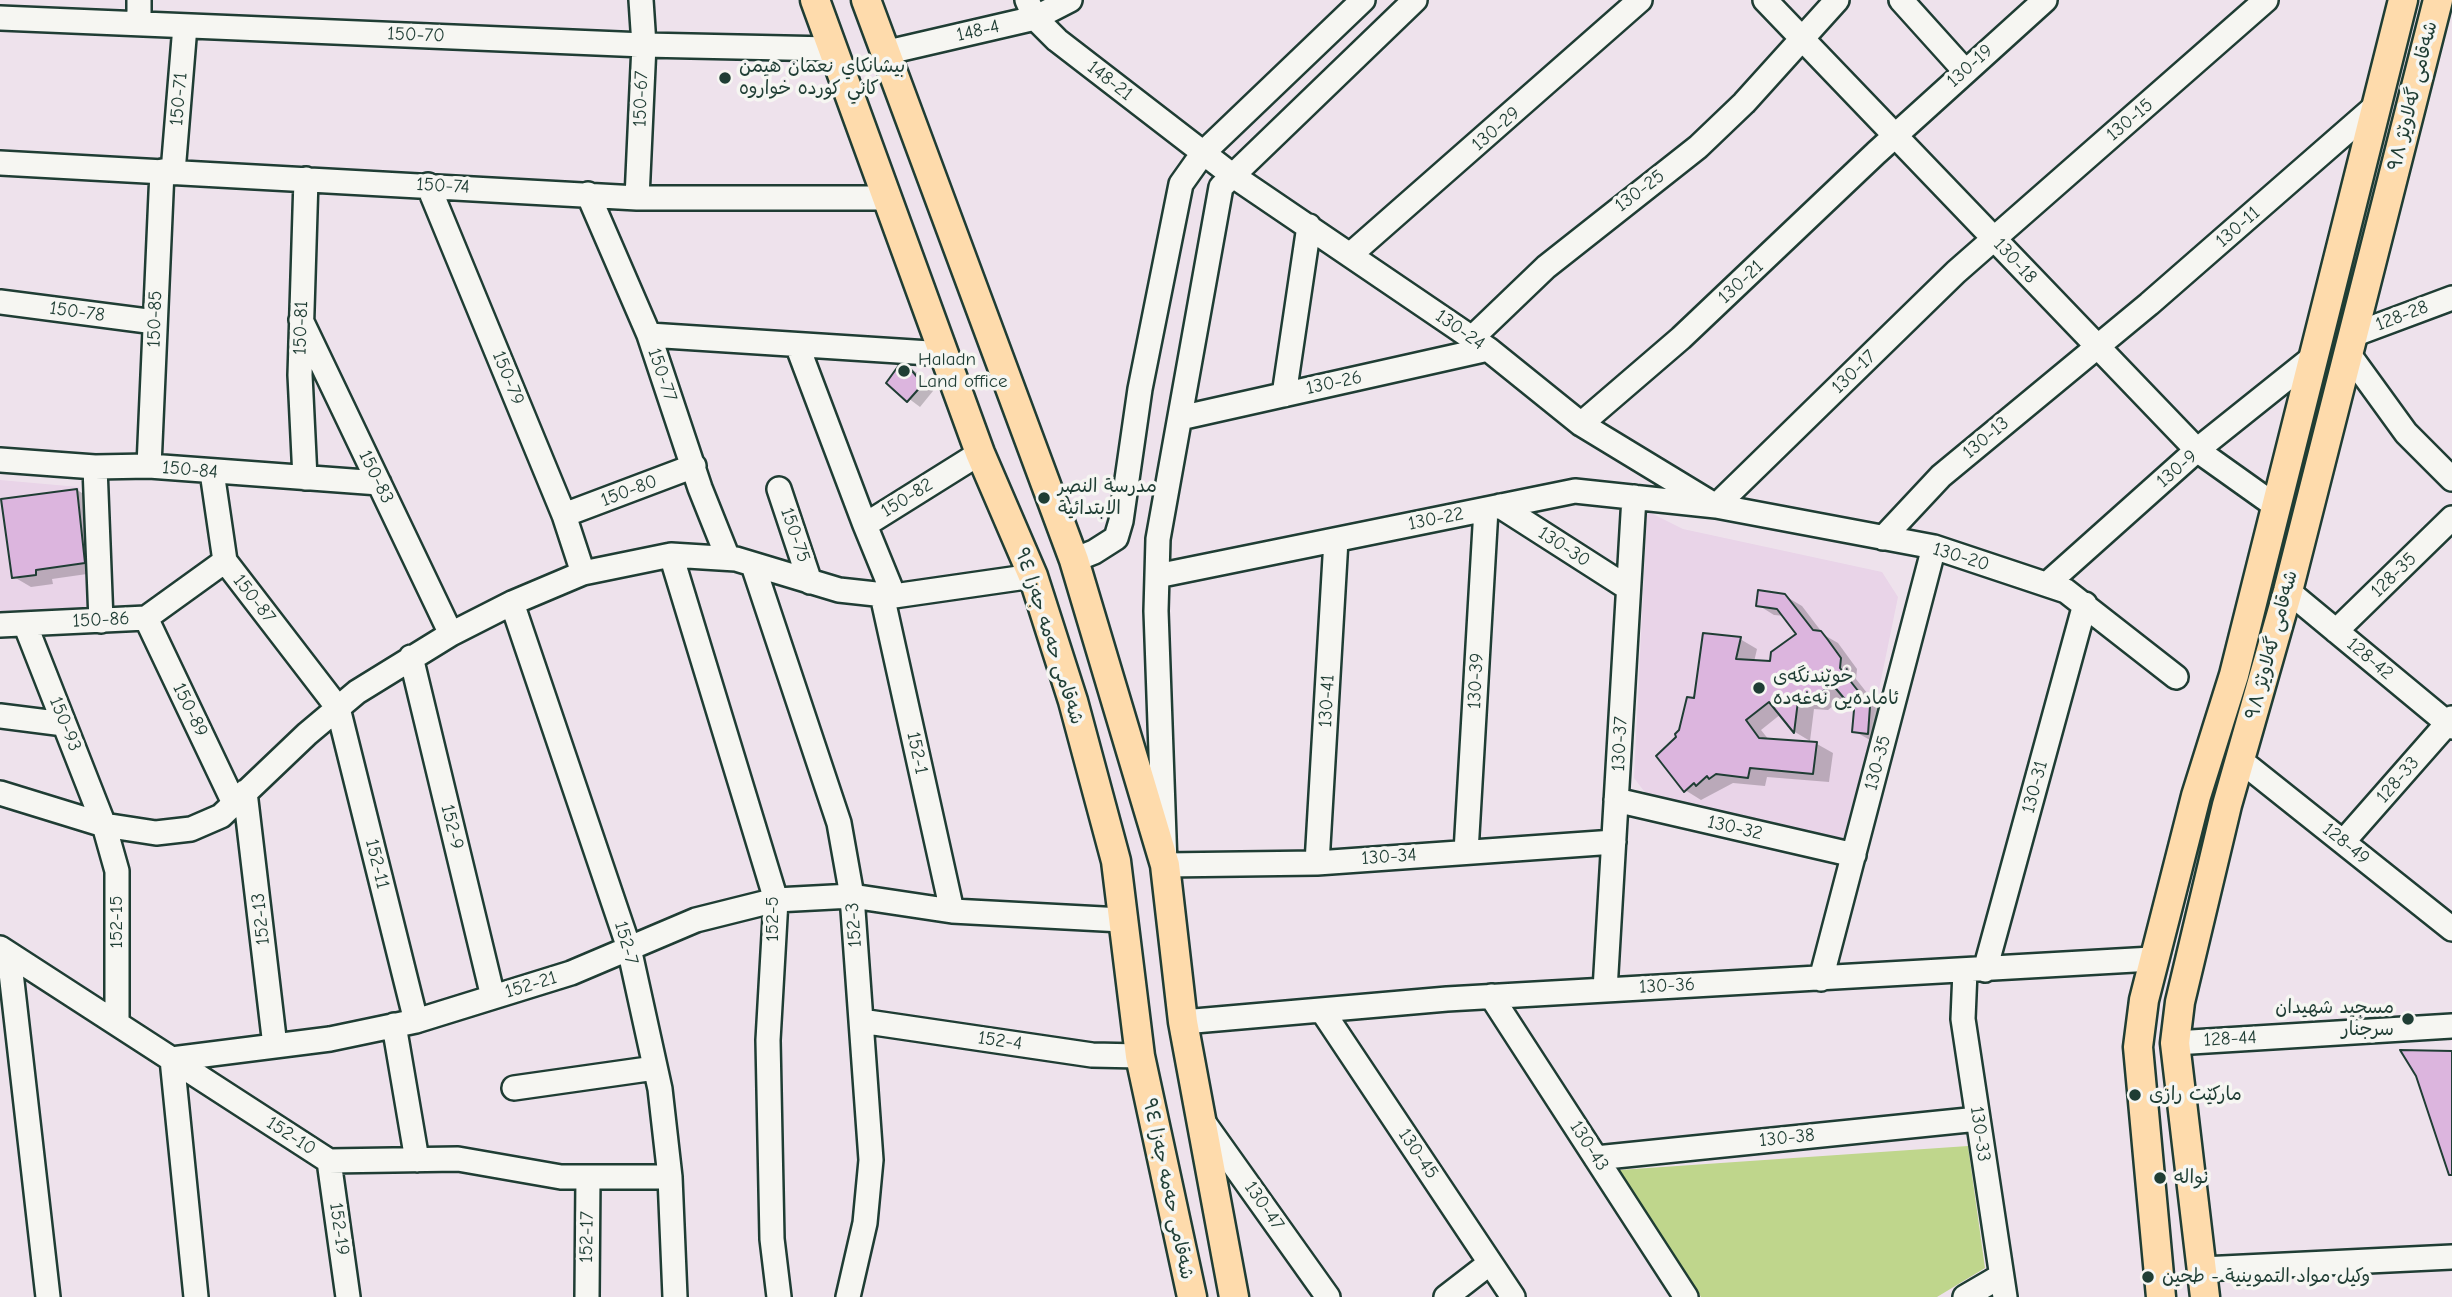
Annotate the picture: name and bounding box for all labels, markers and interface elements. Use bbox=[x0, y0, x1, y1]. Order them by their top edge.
street label: 148-4 bbox=[954, 15, 1002, 47]
street label: شەقامی گەلاوێژ ٩٨ bbox=[2383, 19, 2443, 173]
street label: 150-70 bbox=[387, 23, 445, 47]
street label: 130-19 bbox=[1942, 39, 1998, 93]
place label: بيشانكاي نعمان هيمن كاني كورده خواروه bbox=[739, 56, 905, 100]
street label: 148-21 bbox=[1083, 56, 1137, 106]
street label: 150-67 bbox=[629, 70, 653, 128]
marker: بيشانكاي نعمان هيمن كاني كورده خواروه bbox=[717, 70, 733, 86]
street label: 150-71 bbox=[165, 71, 193, 127]
street label: 130-15 bbox=[2102, 94, 2158, 146]
street label: 130-29 bbox=[1467, 102, 1525, 156]
street label: 130-25 bbox=[1611, 165, 1669, 217]
street label: 150-74 bbox=[416, 173, 470, 199]
street label: 130-11 bbox=[2211, 202, 2265, 252]
street label: 130-18 bbox=[1988, 234, 2042, 288]
street label: 130-21 bbox=[1714, 255, 1768, 309]
street label: 150-85 bbox=[143, 290, 167, 348]
street label: 128-28 bbox=[2372, 296, 2432, 336]
street label: 150-78 bbox=[48, 297, 106, 327]
street label: 150-81 bbox=[289, 300, 313, 356]
street label: 130-24 bbox=[1431, 305, 1489, 355]
street label: 150-77 bbox=[642, 345, 682, 405]
street label: 130-17 bbox=[1827, 345, 1881, 399]
street label: 150-79 bbox=[487, 348, 529, 408]
place label: Haladn Land office bbox=[918, 349, 1007, 393]
marker: Haladn Land office bbox=[896, 363, 912, 379]
street label: 130-26 bbox=[1304, 366, 1364, 400]
street label: 130-13 bbox=[1958, 412, 2014, 464]
street label: 130-9 bbox=[2152, 445, 2202, 493]
street label: 150-83 bbox=[353, 447, 399, 507]
street label: 150-84 bbox=[161, 456, 219, 484]
street label: 150-80 bbox=[598, 470, 660, 512]
street label: 150-82 bbox=[877, 473, 937, 523]
place label: مدرسة النصر الابتدائية bbox=[1058, 476, 1157, 520]
marker: مدرسة النصر الابتدائية bbox=[1036, 490, 1052, 506]
street label: 130-22 bbox=[1406, 502, 1466, 536]
street label: 150-75 bbox=[775, 505, 815, 565]
street label: 130-30 bbox=[1534, 522, 1594, 572]
street label: 130-20 bbox=[1930, 538, 1992, 576]
street label: شەقامی حەمە جەزا ٩٤ bbox=[1010, 545, 1088, 727]
street label: 128-35 bbox=[2366, 548, 2422, 602]
street label: شەقامی گەلاوێژ ٩٨ bbox=[2241, 568, 2303, 722]
street label: 150-87 bbox=[228, 570, 280, 628]
street label: 150-86 bbox=[72, 607, 130, 633]
street label: 128-42 bbox=[2342, 633, 2398, 685]
street label: 130-39 bbox=[1463, 652, 1489, 710]
place label: خوێندنگەی ئامادەیی نەغەدە bbox=[1773, 666, 1899, 710]
street label: 130-41 bbox=[1314, 674, 1340, 728]
street label: 150-89 bbox=[167, 679, 213, 741]
marker: خوێندنگەی ئامادەیی نەغەدە bbox=[1751, 680, 1767, 696]
street label: 150-93 bbox=[44, 693, 86, 755]
street label: 130-37 bbox=[1607, 716, 1633, 772]
street label: 152-1 bbox=[901, 730, 933, 776]
street label: 130-35 bbox=[1860, 733, 1896, 793]
street label: 128-33 bbox=[2372, 752, 2424, 808]
street label: 130-31 bbox=[2017, 758, 2053, 816]
street label: 152-9 bbox=[435, 802, 469, 852]
street label: 130-32 bbox=[1705, 811, 1765, 845]
street label: 128-49 bbox=[2318, 818, 2374, 870]
street label: 152-11 bbox=[360, 837, 394, 891]
street label: 130-34 bbox=[1361, 844, 1417, 870]
street label: 152-13 bbox=[247, 892, 275, 946]
street label: 152-15 bbox=[106, 895, 128, 949]
street label: 152-5 bbox=[762, 896, 784, 942]
street label: 152-3 bbox=[841, 902, 867, 948]
street label: 152-7 bbox=[609, 919, 643, 967]
street label: 152-21 bbox=[502, 966, 560, 1004]
street label: 130-36 bbox=[1638, 973, 1696, 999]
place label: مسجيد شهيدان سرجنار bbox=[2275, 997, 2394, 1041]
marker: مسجيد شهيدان سرجنار bbox=[2400, 1011, 2416, 1027]
street label: 128-44 bbox=[2203, 1026, 2257, 1052]
street label: 152-4 bbox=[976, 1027, 1024, 1055]
place label: مارکێت رازی bbox=[2149, 1084, 2242, 1106]
marker: مارکێت رازی bbox=[2127, 1087, 2143, 1103]
street label: شەقامی حەمە جەزا ٩٤ bbox=[1138, 1096, 1198, 1282]
street label: 130-33 bbox=[1965, 1105, 1995, 1163]
street label: 152-10 bbox=[262, 1112, 320, 1160]
street label: 130-43 bbox=[1564, 1117, 1614, 1175]
street label: 130-45 bbox=[1393, 1124, 1443, 1184]
street label: 130-38 bbox=[1758, 1124, 1816, 1152]
place label: نواله bbox=[2174, 1167, 2210, 1189]
marker: نواله bbox=[2152, 1170, 2168, 1186]
street label: 130-47 bbox=[1239, 1177, 1289, 1235]
street label: 152-19 bbox=[324, 1201, 354, 1257]
street label: 152-17 bbox=[575, 1211, 599, 1263]
place label: وكيل مواد التموينية - طحين bbox=[2162, 1266, 2370, 1288]
marker: وكيل مواد التموينية - طحين bbox=[2140, 1269, 2156, 1285]

